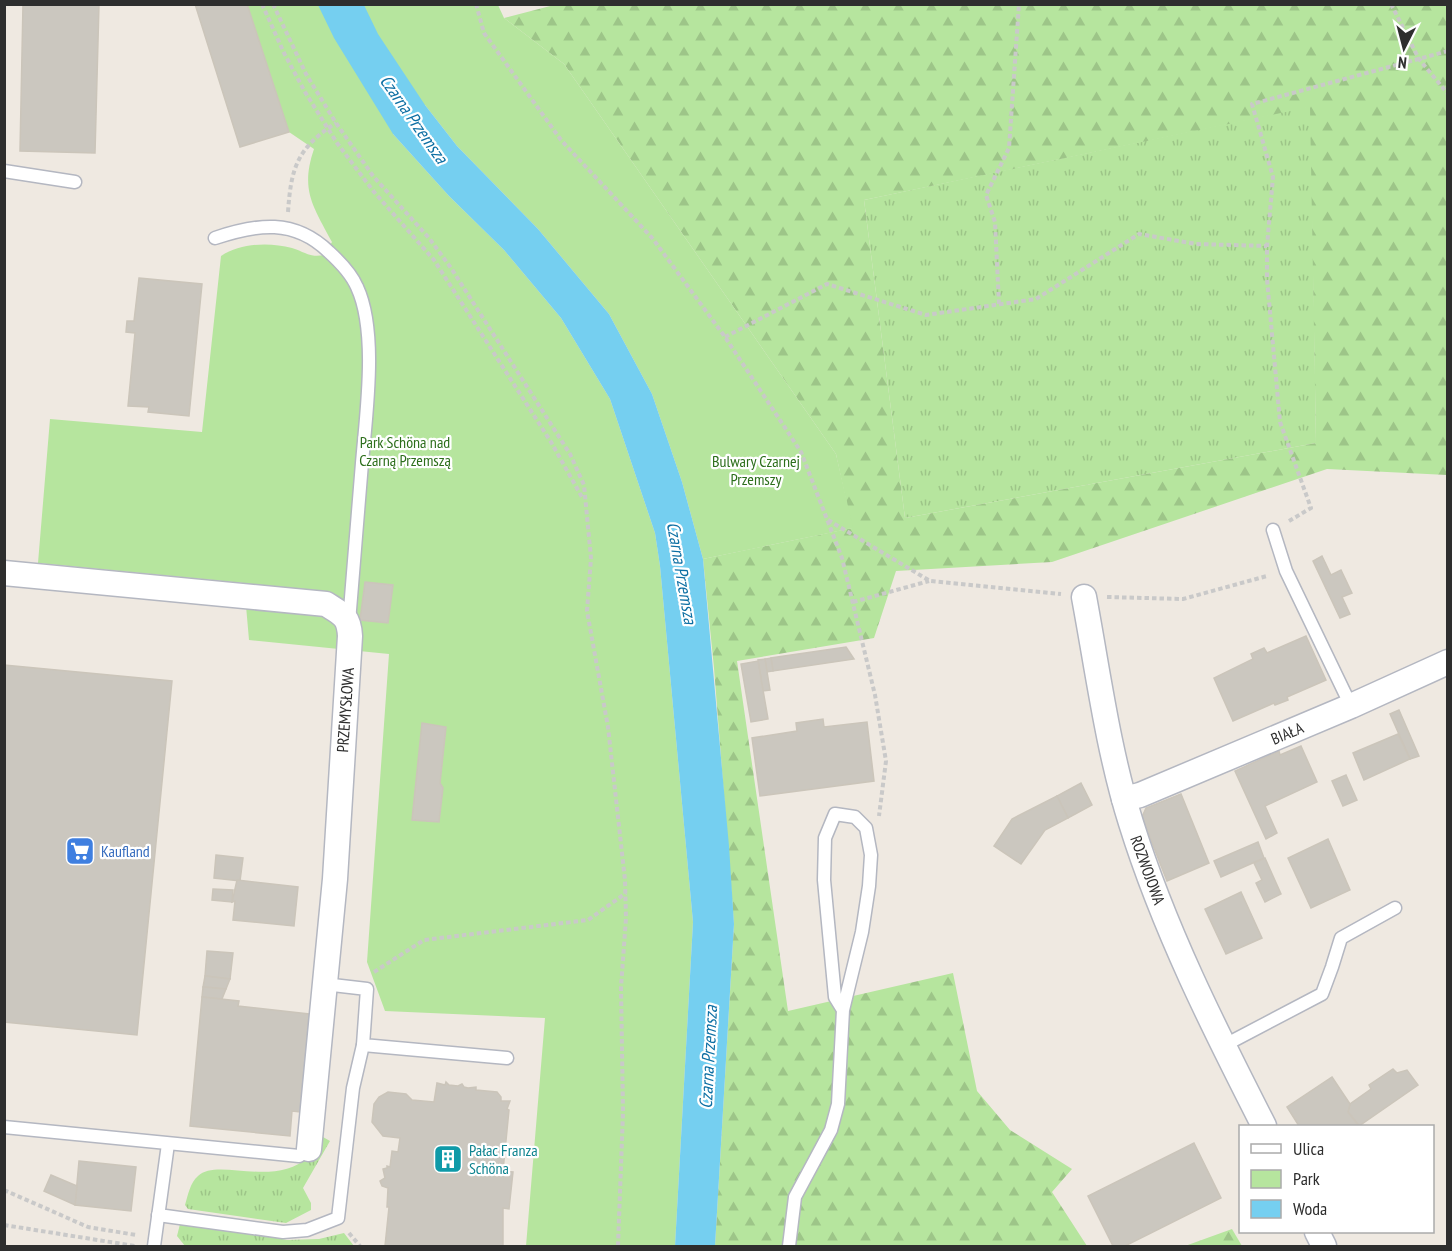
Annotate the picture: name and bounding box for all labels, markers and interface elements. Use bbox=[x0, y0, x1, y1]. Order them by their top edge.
north arrow bbox=[1374, 18, 1434, 78]
text: N bbox=[1397, 53, 1408, 73]
water label: Czarna Przemsza bbox=[375, 70, 453, 169]
park label: Park Schöna nad Czarną Przemszą bbox=[359, 432, 451, 470]
park label: Bulwary Czarnej Przemszy bbox=[712, 451, 800, 489]
water label: Czarna Przemsza bbox=[662, 520, 702, 627]
street label: PRZEMYSŁOWA bbox=[332, 666, 358, 753]
street label: BIAŁA bbox=[1268, 717, 1307, 749]
street label: ROZWOJOWA bbox=[1126, 833, 1170, 908]
supermarket icon: Kaufland bbox=[64, 835, 96, 867]
place label: Kaufland bbox=[101, 841, 150, 861]
water label: Czarna Przemsza bbox=[694, 1004, 722, 1109]
legend bbox=[1239, 1125, 1434, 1233]
text: Ulica bbox=[1293, 1137, 1324, 1160]
place label: Pałac Franza Schöna bbox=[469, 1140, 538, 1178]
building icon: Pałac Franza Schöna bbox=[432, 1143, 464, 1175]
text: Park bbox=[1293, 1167, 1320, 1190]
text: Woda bbox=[1293, 1197, 1327, 1220]

